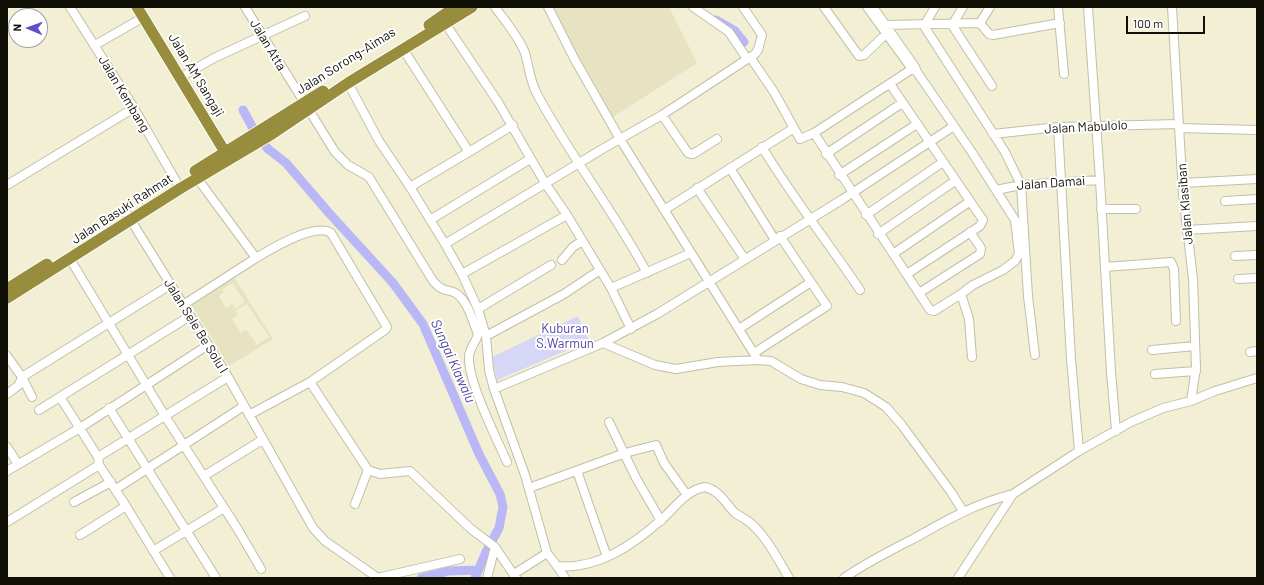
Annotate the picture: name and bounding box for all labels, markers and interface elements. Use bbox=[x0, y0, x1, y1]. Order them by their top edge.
north arrow bbox=[8, 8, 48, 48]
scale bar bbox=[1128, 8, 1207, 34]
street label: Jalan Atta bbox=[247, 16, 289, 74]
text: 100 m bbox=[1133, 16, 1163, 30]
text: N bbox=[10, 24, 23, 31]
street label: Jalan Sorong-Aimas bbox=[294, 24, 398, 98]
street label: Jalan AM Sangaji bbox=[165, 30, 227, 120]
street label: Jalan Kembang bbox=[95, 53, 153, 135]
street label: Jalan Mabulolo bbox=[1044, 117, 1128, 137]
street label: Jalan Klasiban bbox=[1174, 163, 1196, 245]
street label: Jalan Basuki Rahmat bbox=[69, 170, 175, 248]
street label: Jalan Damai bbox=[1016, 173, 1086, 193]
street label: Jalan Sele Be Solu I bbox=[161, 276, 231, 376]
water label: Sungai Klawalu bbox=[427, 317, 479, 405]
park label: Kuburan S.Warmun bbox=[536, 321, 594, 352]

